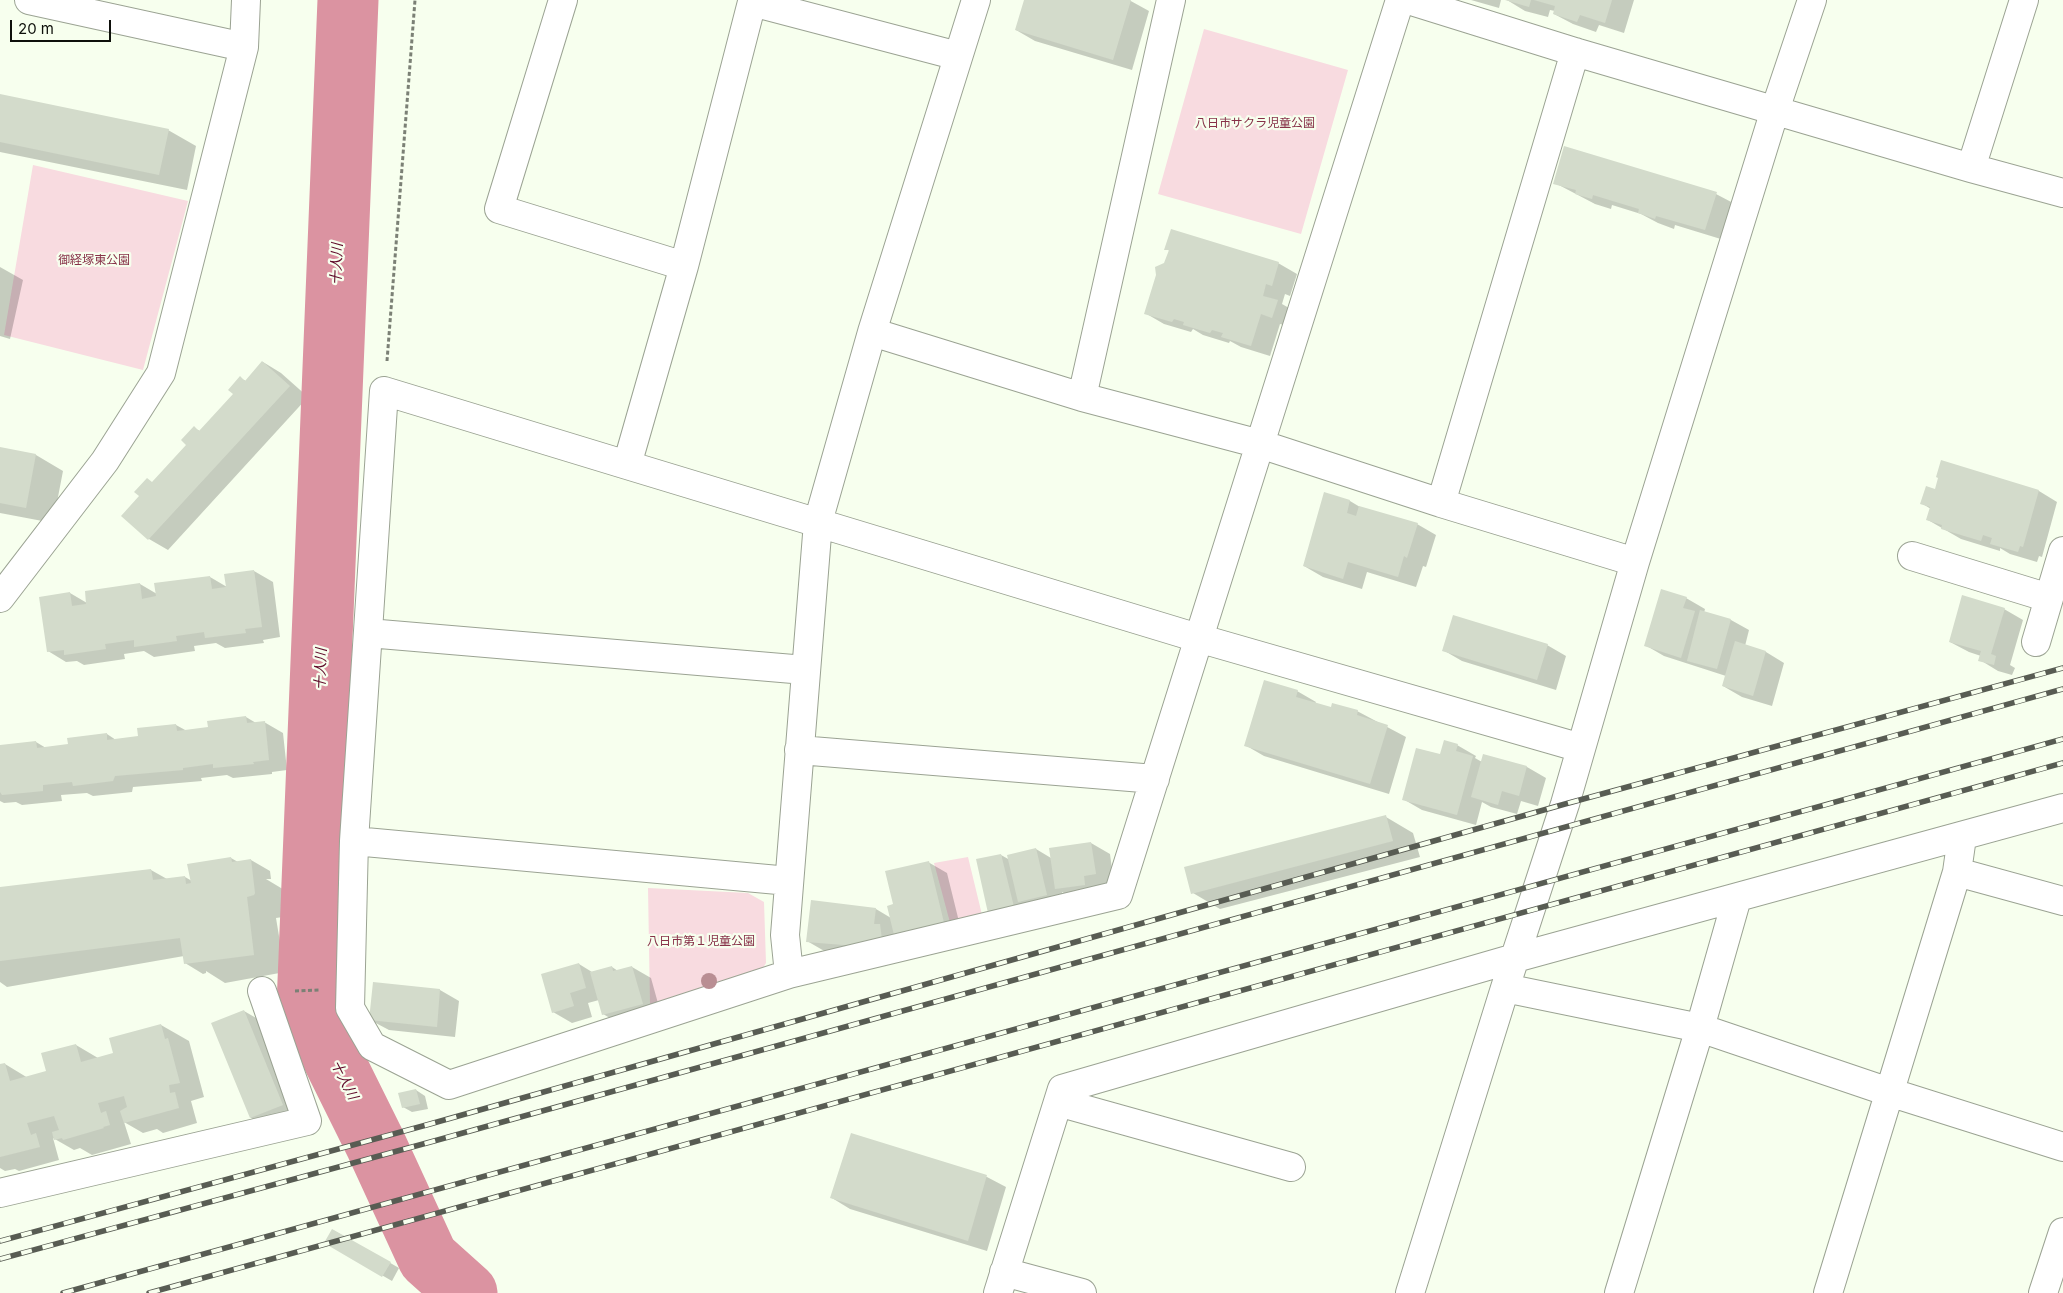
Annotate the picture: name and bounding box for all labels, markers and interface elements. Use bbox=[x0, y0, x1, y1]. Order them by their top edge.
scale bar bbox=[12, 10, 114, 42]
text: 20 m bbox=[18, 19, 54, 38]
park label: 八日市サクラ児童公園 bbox=[1195, 116, 1315, 130]
water label: 十人川 bbox=[328, 243, 346, 285]
park label: 御経塚東公園 bbox=[58, 253, 130, 267]
water label: 十人川 bbox=[312, 648, 330, 690]
park label: 八日市第１児童公園 bbox=[647, 934, 755, 948]
water label: 十人川 bbox=[327, 1057, 361, 1103]

